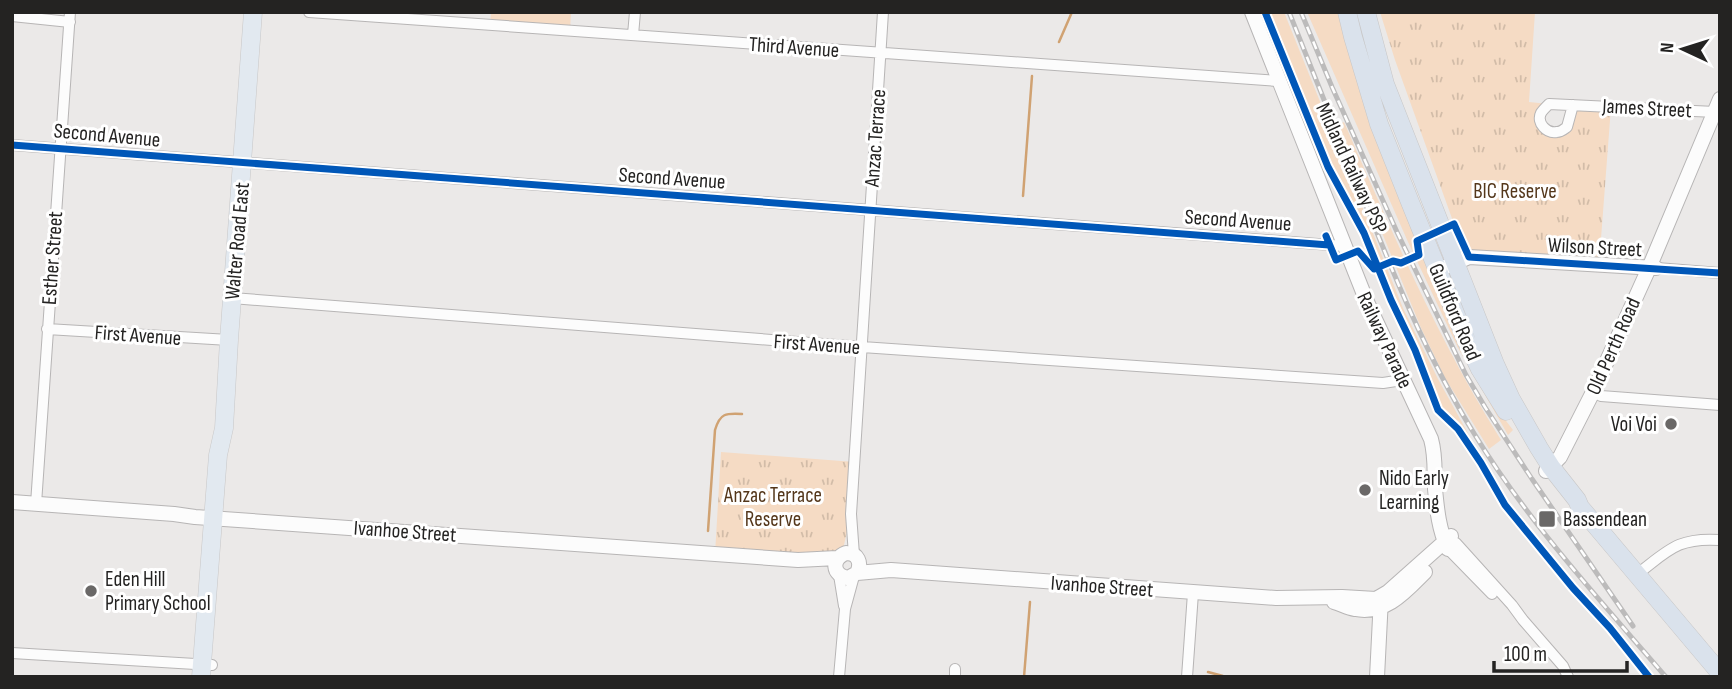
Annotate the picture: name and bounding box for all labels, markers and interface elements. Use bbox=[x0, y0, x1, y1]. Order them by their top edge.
north arrow bbox=[1648, 14, 1718, 84]
street label: Third Avenue bbox=[748, 32, 840, 63]
text: N bbox=[1656, 42, 1679, 54]
street label: Anzac Terrace bbox=[860, 88, 891, 189]
street label: James Street bbox=[1601, 94, 1692, 123]
street label: Midland Railway PSP bbox=[1310, 99, 1393, 238]
street label: Second Avenue bbox=[53, 118, 161, 153]
street label: Second Avenue bbox=[618, 162, 726, 195]
park label: BIC Reserve bbox=[1473, 179, 1557, 204]
street label: Walter Road East bbox=[220, 181, 255, 301]
street label: Second Avenue bbox=[1184, 204, 1292, 237]
street label: Esther Street bbox=[37, 210, 68, 306]
street label: Wilson Street bbox=[1547, 233, 1643, 262]
street label: Guildford Road bbox=[1423, 260, 1486, 364]
street label: Railway Parade bbox=[1351, 288, 1418, 393]
street label: Old Perth Road bbox=[1581, 294, 1646, 399]
street label: First Avenue bbox=[94, 320, 182, 351]
street label: First Avenue bbox=[773, 329, 861, 360]
place label: Voi Voi bbox=[1611, 412, 1657, 437]
marker: Voi Voi bbox=[1663, 416, 1679, 432]
place label: Nido Early Learning bbox=[1379, 466, 1449, 515]
marker: Nido Early Learning bbox=[1357, 482, 1373, 498]
park label: Anzac Terrace Reserve bbox=[723, 483, 822, 532]
place label: Bassendean bbox=[1563, 507, 1647, 532]
marker: Bassendean bbox=[1537, 509, 1557, 529]
street label: Ivanhoe Street bbox=[353, 515, 457, 548]
place label: Eden Hill Primary School bbox=[105, 567, 211, 616]
street label: Ivanhoe Street bbox=[1050, 570, 1154, 603]
marker: Eden Hill Primary School bbox=[83, 583, 99, 599]
scale bar bbox=[1494, 630, 1627, 674]
text: 100 m bbox=[1504, 642, 1547, 667]

